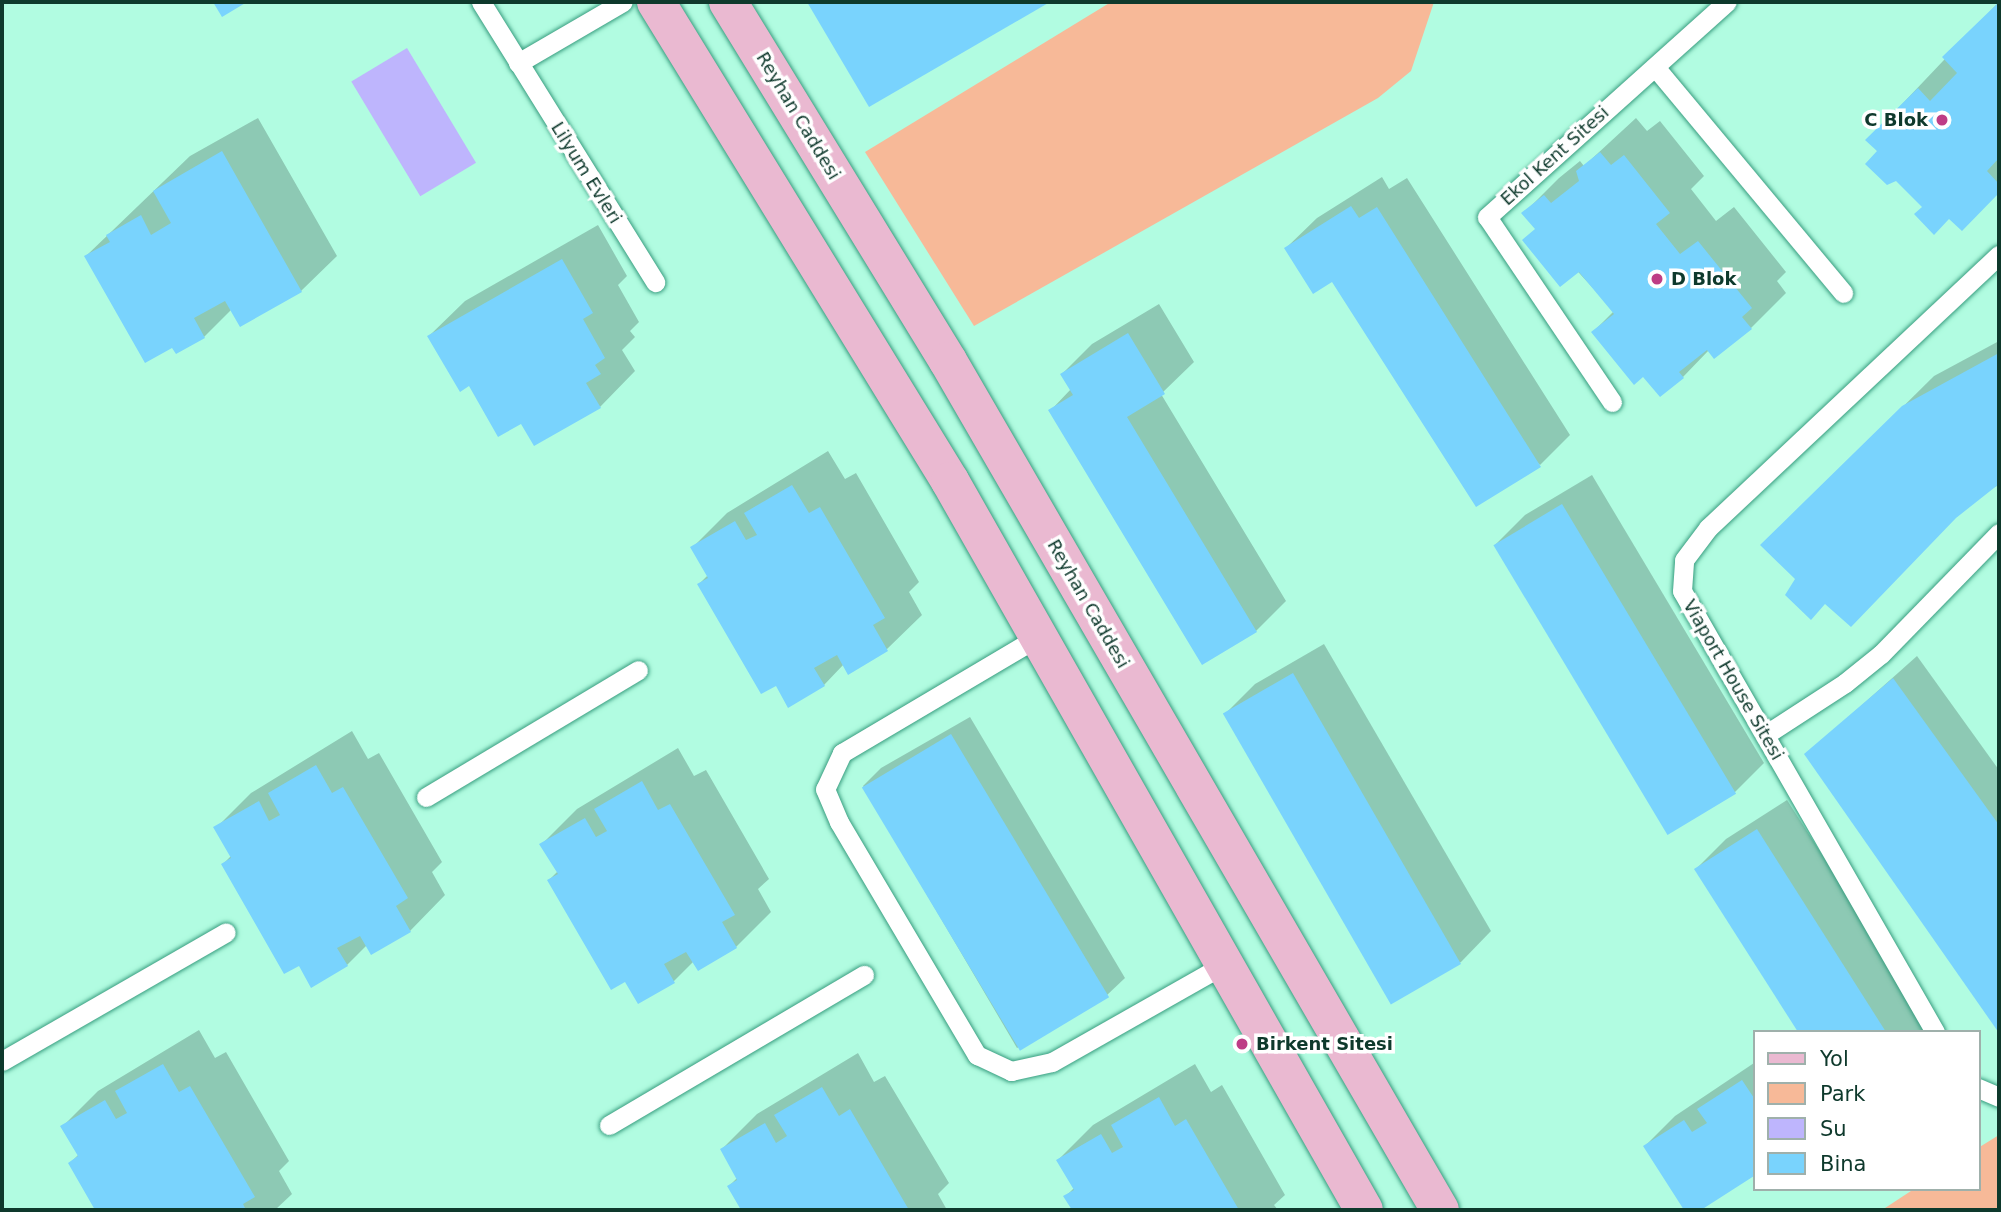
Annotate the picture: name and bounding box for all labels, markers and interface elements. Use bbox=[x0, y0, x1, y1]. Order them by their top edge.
street label: Reyhan Caddesi bbox=[751, 48, 845, 184]
street label: Ekol Kent Sitesi bbox=[1496, 102, 1614, 210]
place label: C Blok bbox=[1864, 109, 1928, 131]
marker: C Blok bbox=[1934, 112, 1950, 128]
street label: Lilyum Evleri bbox=[546, 118, 626, 228]
place label: D Blok bbox=[1671, 268, 1736, 290]
marker: D Blok bbox=[1649, 271, 1665, 287]
street label: Reyhan Caddesi bbox=[1042, 536, 1134, 672]
street label: Viaport House Sitesi bbox=[1678, 596, 1788, 764]
legend bbox=[1752, 1030, 1980, 1191]
place label: Birkent Sitesi bbox=[1256, 1033, 1393, 1055]
marker: Birkent Sitesi bbox=[1234, 1036, 1250, 1052]
text: Yol bbox=[1820, 1047, 1849, 1071]
text: Park bbox=[1820, 1082, 1865, 1106]
text: Su bbox=[1820, 1117, 1847, 1141]
text: Bina bbox=[1820, 1152, 1866, 1176]

